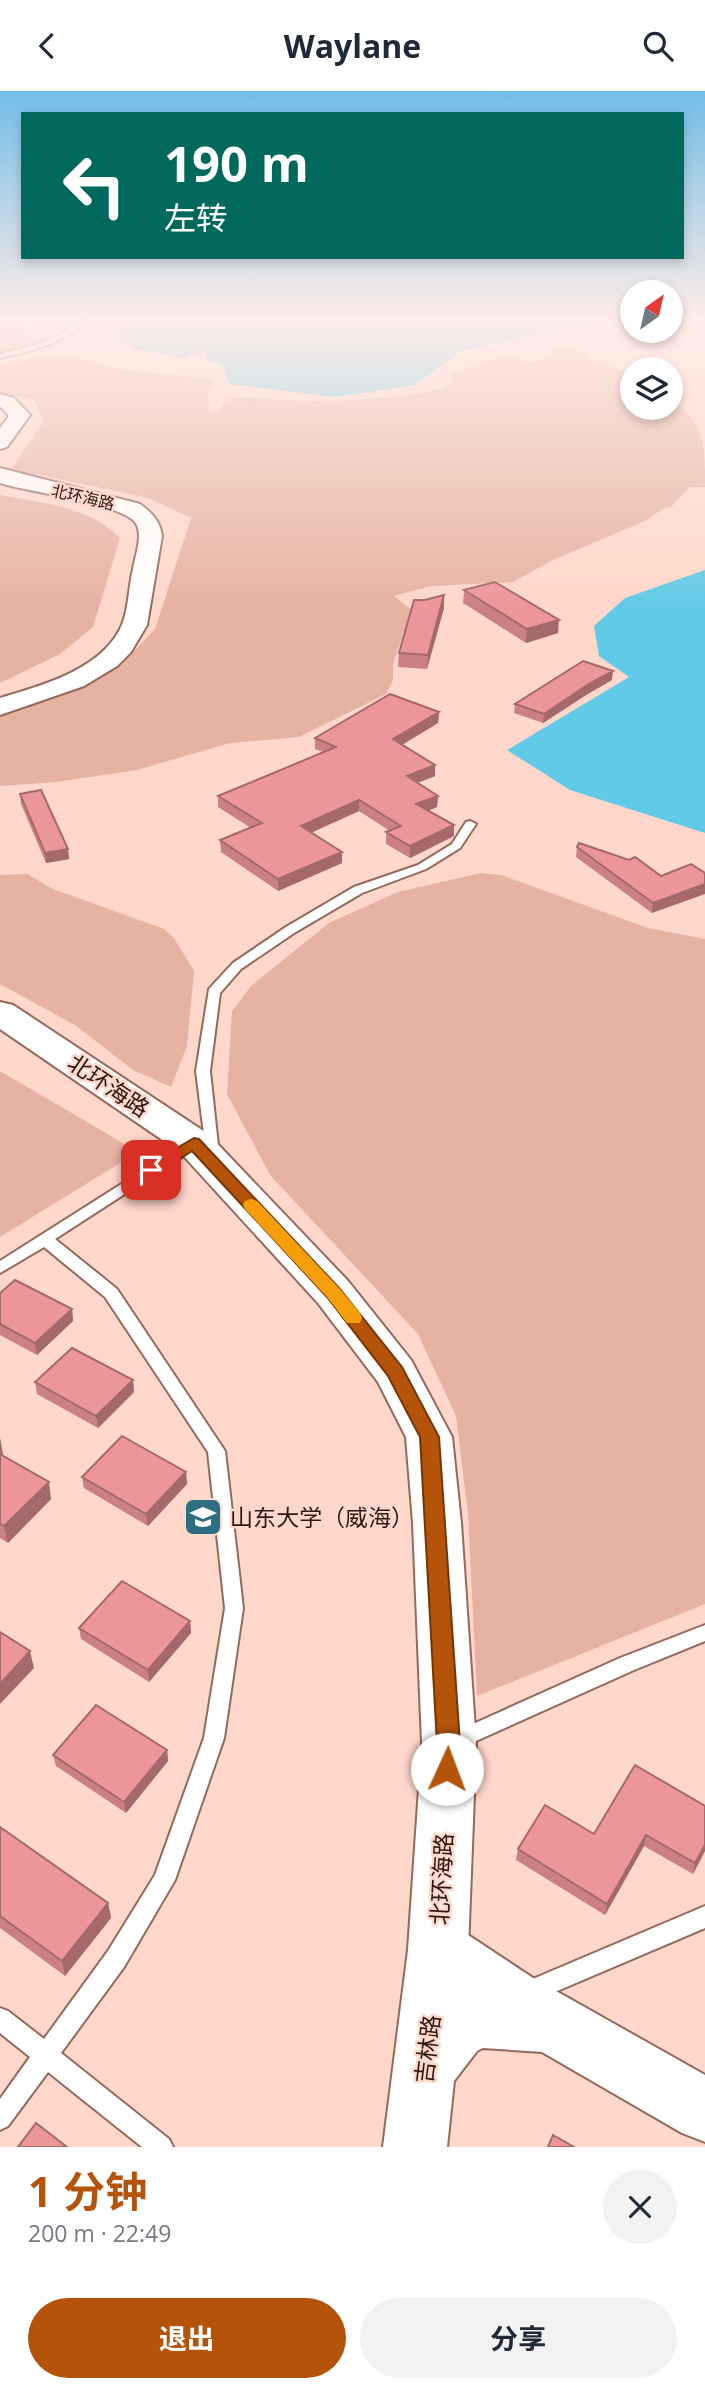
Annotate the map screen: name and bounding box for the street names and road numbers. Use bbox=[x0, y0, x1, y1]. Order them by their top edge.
street label: 北环海路 bbox=[49, 479, 117, 515]
street label: 北环海路 bbox=[62, 1046, 156, 1124]
street label: 北环海路 bbox=[423, 1832, 459, 1926]
street label: 吉林路 bbox=[407, 2013, 447, 2085]

